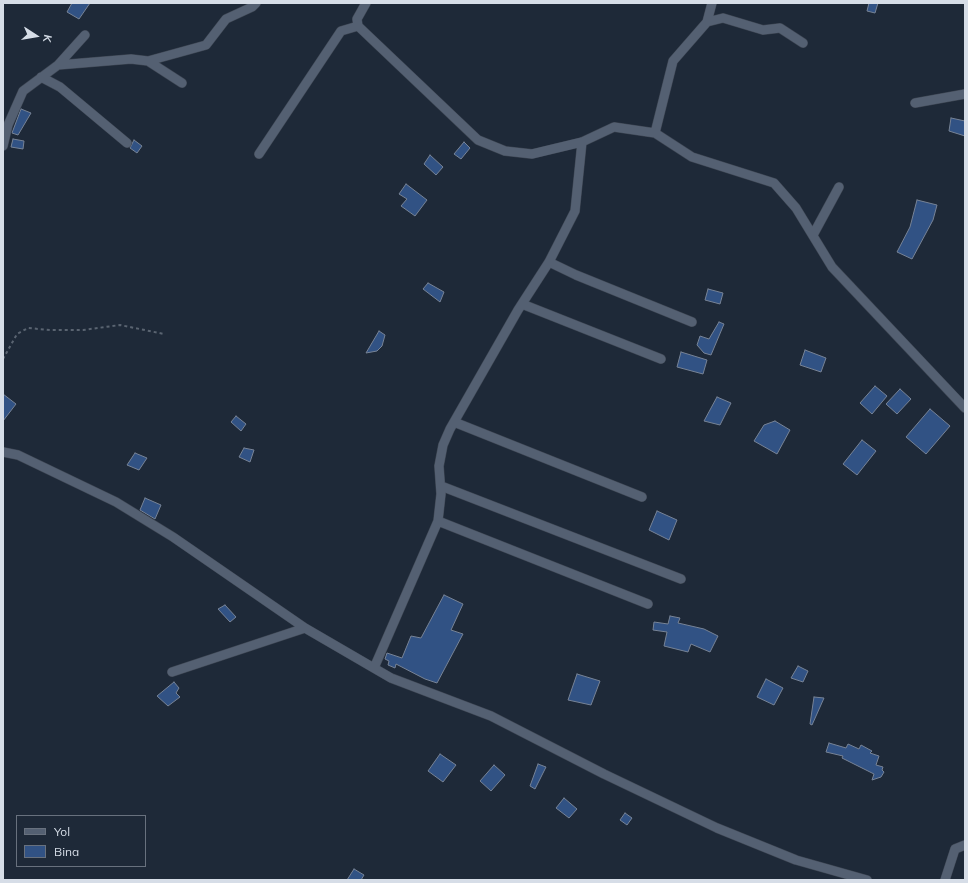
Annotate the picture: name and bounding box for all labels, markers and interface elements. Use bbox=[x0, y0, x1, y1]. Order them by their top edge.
north arrow bbox=[16, 16, 56, 56]
text: K bbox=[40, 33, 55, 44]
legend bbox=[16, 815, 146, 867]
text: Yol bbox=[54, 824, 70, 839]
text: Bina bbox=[54, 844, 79, 859]

